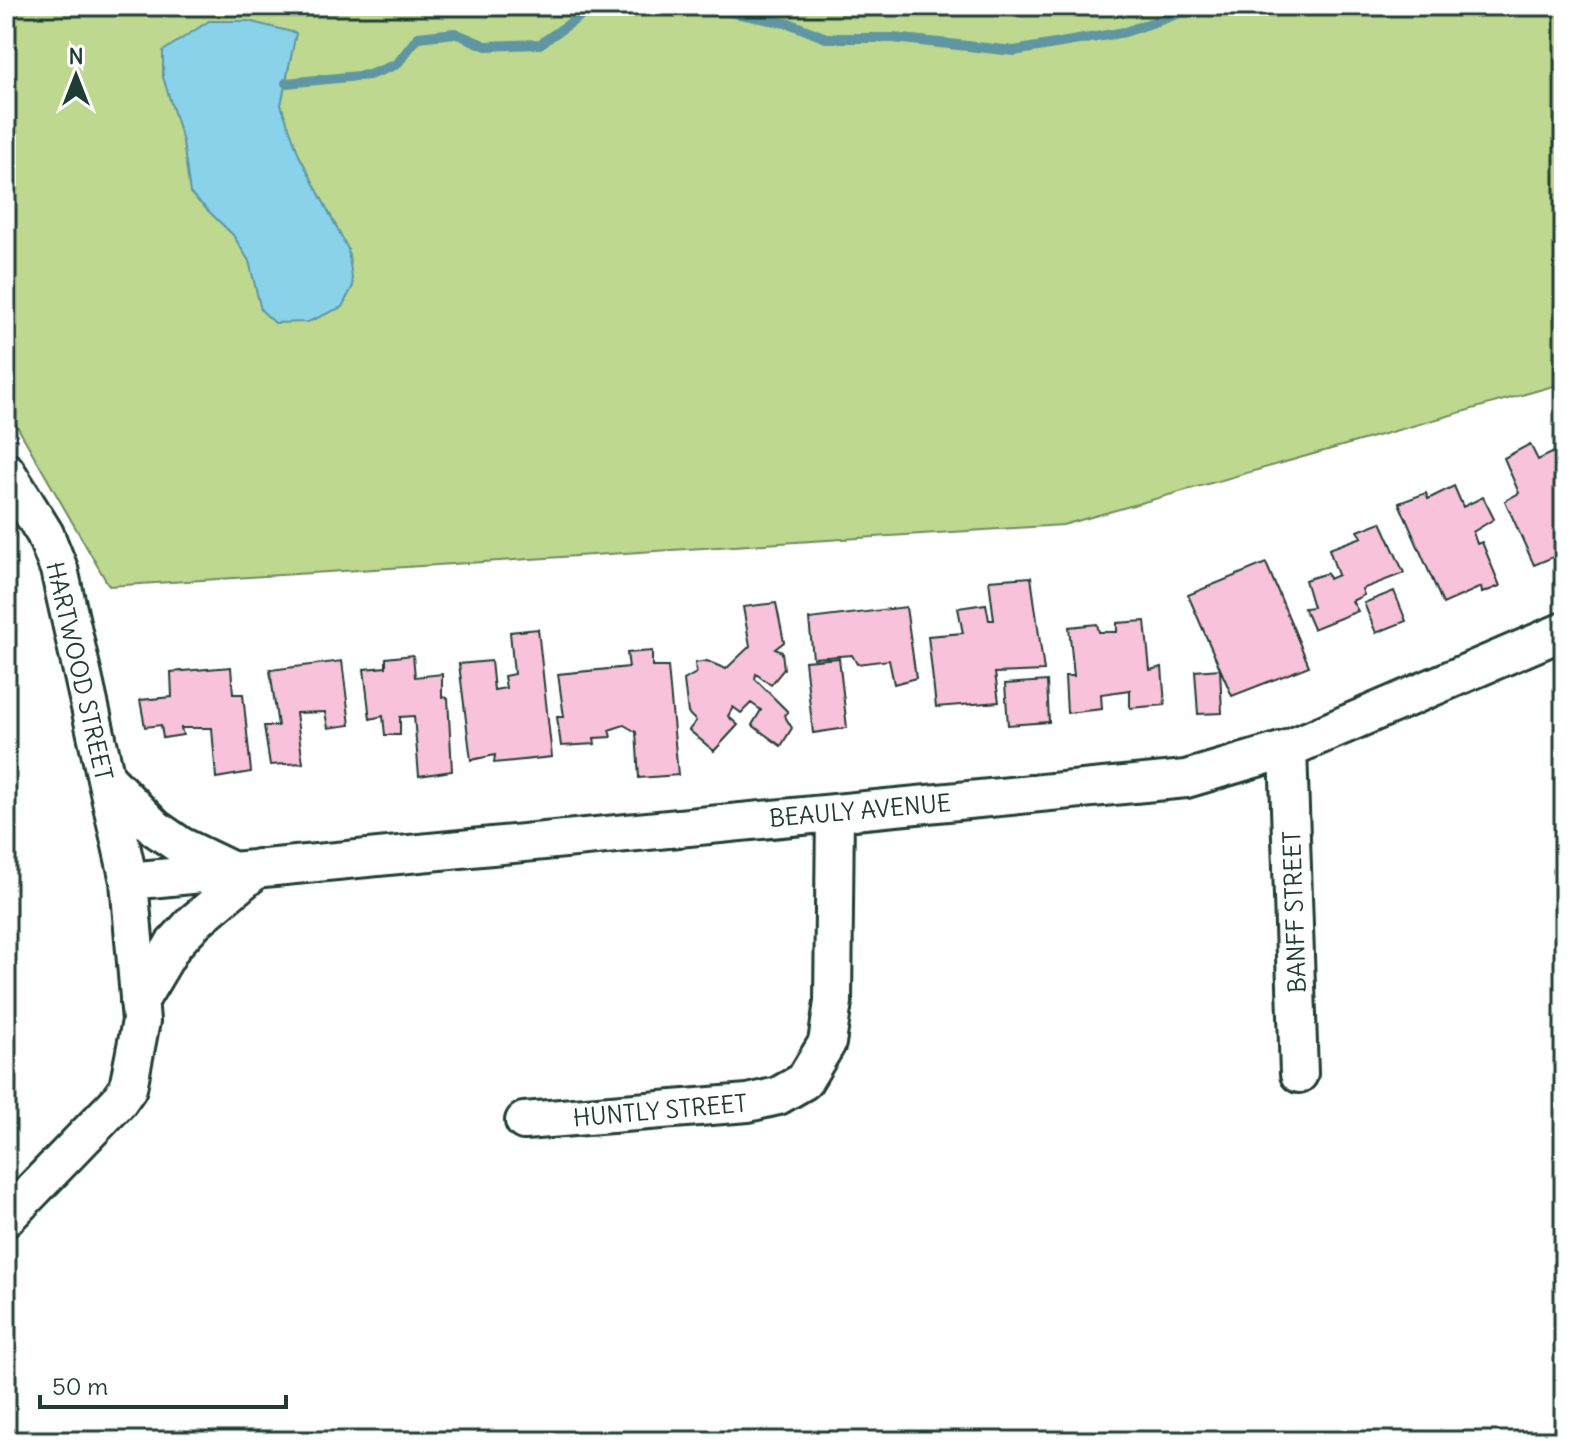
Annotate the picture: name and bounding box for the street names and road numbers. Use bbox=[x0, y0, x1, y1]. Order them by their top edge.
street label: HARTWOOD STREET bbox=[40, 559, 120, 783]
street label: BEAULY AVENUE bbox=[768, 787, 952, 833]
street label: BANFF STREET bbox=[1276, 830, 1312, 994]
street label: HUNTLY STREET bbox=[572, 1087, 748, 1133]

